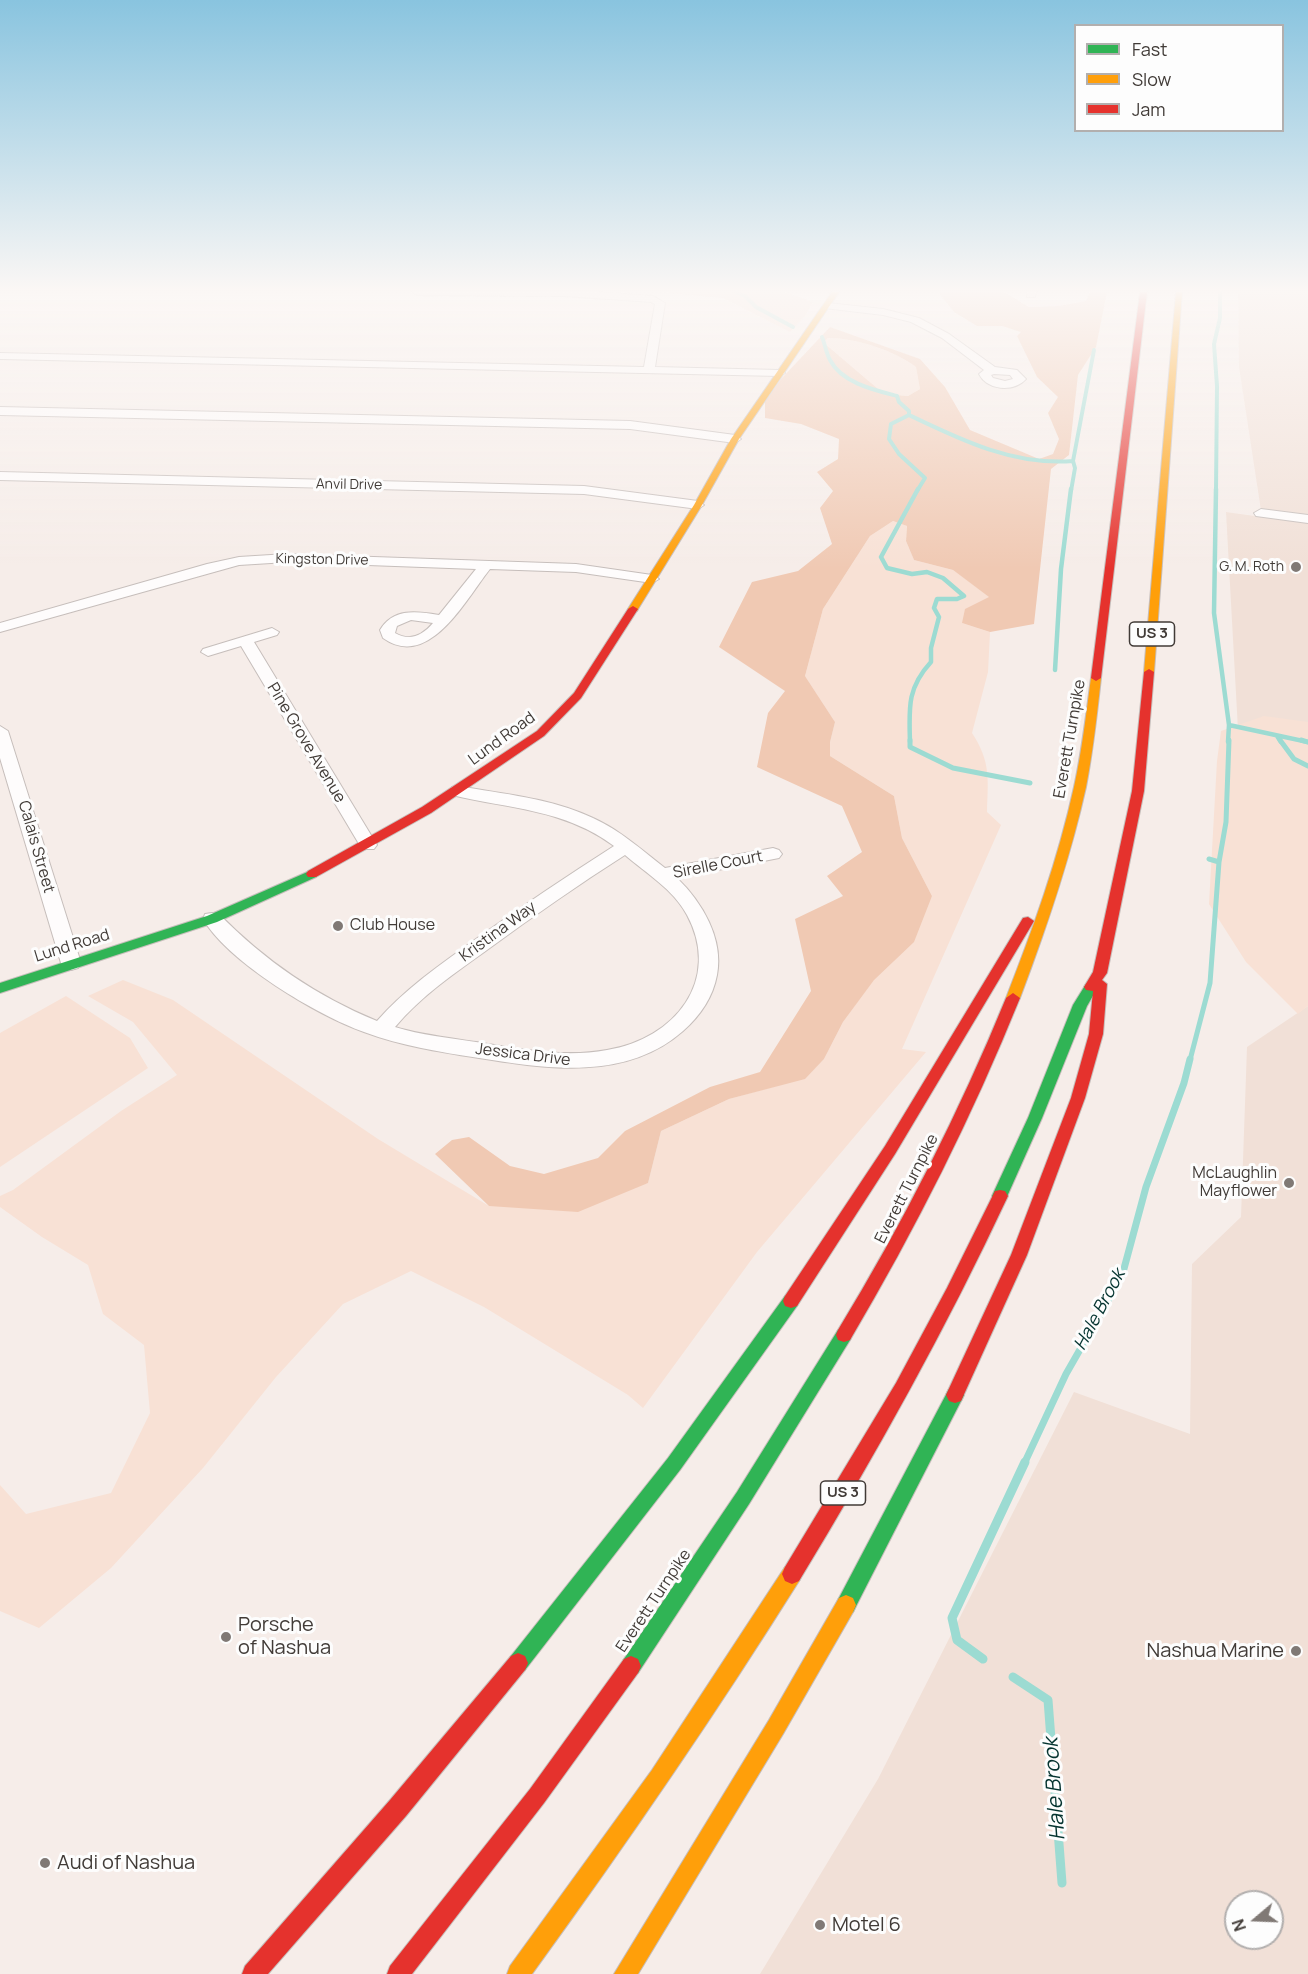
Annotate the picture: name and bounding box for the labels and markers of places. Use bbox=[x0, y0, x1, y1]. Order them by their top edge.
place label: G. M. Roth bbox=[1219, 559, 1284, 575]
marker: G. M. Roth bbox=[1289, 560, 1303, 574]
place label: Club House bbox=[350, 916, 435, 936]
marker: Club House bbox=[331, 919, 345, 933]
place label: McLaughlin Mayflower bbox=[1192, 1164, 1277, 1202]
marker: McLaughlin Mayflower bbox=[1282, 1176, 1296, 1190]
place label: Porsche of Nashua bbox=[238, 1613, 331, 1660]
marker: Porsche of Nashua bbox=[219, 1630, 233, 1644]
place label: Nashua Marine bbox=[1147, 1639, 1284, 1663]
marker: Nashua Marine bbox=[1289, 1644, 1303, 1658]
place label: Audi of Nashua bbox=[57, 1851, 195, 1875]
marker: Audi of Nashua bbox=[38, 1856, 52, 1870]
place label: Motel 6 bbox=[832, 1913, 901, 1937]
marker: Motel 6 bbox=[813, 1918, 827, 1932]

